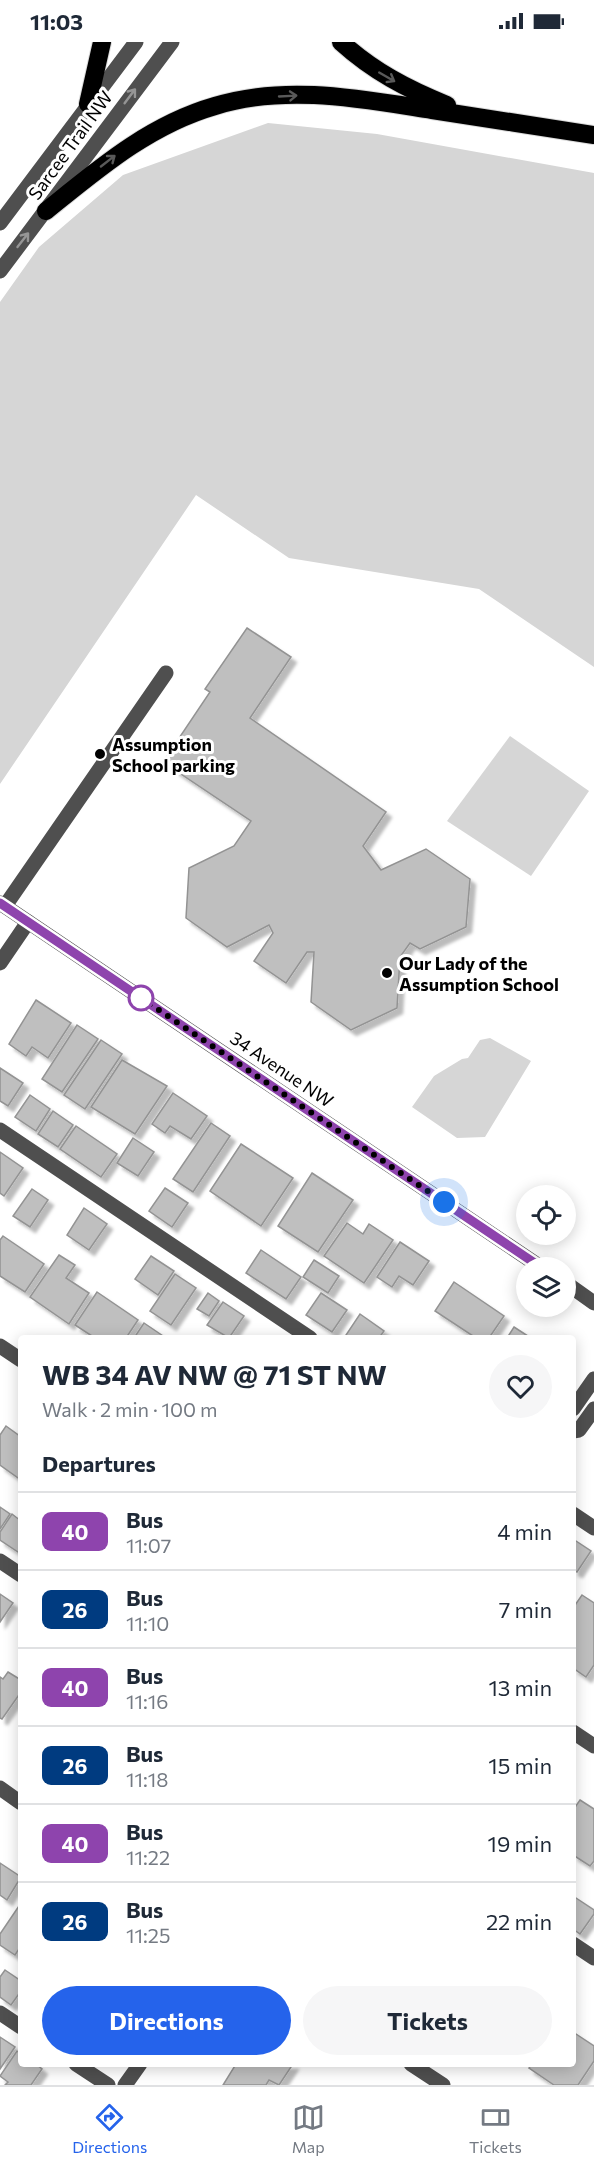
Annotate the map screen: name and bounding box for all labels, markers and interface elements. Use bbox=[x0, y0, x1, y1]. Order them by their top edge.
text: 11:03 bbox=[30, 8, 83, 35]
one-way arrow bbox=[378, 72, 395, 84]
street label: Sarcee Trail NW bbox=[23, 86, 117, 204]
one-way arrow bbox=[124, 88, 137, 104]
one-way arrow bbox=[277, 90, 297, 101]
one-way arrow bbox=[100, 155, 116, 168]
one-way arrow bbox=[16, 233, 29, 249]
place label: Assumption School parking bbox=[112, 733, 235, 776]
marker: Assumption School parking bbox=[93, 747, 107, 761]
place label: Our Lady of the Assumption School bbox=[399, 952, 559, 995]
marker: Our Lady of the Assumption School bbox=[380, 966, 394, 980]
unlabelled marker bbox=[128, 985, 154, 1011]
street label: 34 Avenue NW bbox=[226, 1026, 338, 1112]
map controls bbox=[516, 1185, 576, 1317]
button: locate bbox=[516, 1185, 576, 1245]
your location bbox=[429, 1187, 459, 1217]
button: layers bbox=[516, 1257, 576, 1317]
button: heart bbox=[489, 1355, 552, 1418]
text: WB 34 AV NW @ 71 ST NW bbox=[42, 1357, 387, 1391]
text: Walk · 2 min · 100 m bbox=[42, 1397, 217, 1421]
text: Departures bbox=[42, 1450, 156, 1477]
text: Bus bbox=[126, 1506, 163, 1533]
text: 4 min bbox=[497, 1518, 552, 1545]
text: 40 bbox=[62, 1519, 88, 1544]
text: 11:07 bbox=[126, 1533, 171, 1557]
text: Bus bbox=[126, 1584, 163, 1611]
text: 7 min bbox=[499, 1596, 552, 1623]
text: 26 bbox=[63, 1597, 87, 1622]
text: 11:10 bbox=[126, 1611, 169, 1635]
text: Bus bbox=[126, 1662, 163, 1689]
text: 13 min bbox=[488, 1674, 552, 1701]
text: 40 bbox=[62, 1675, 88, 1700]
text: 11:16 bbox=[126, 1689, 169, 1713]
text: Bus bbox=[126, 1740, 163, 1767]
text: 15 min bbox=[488, 1752, 552, 1779]
text: 26 bbox=[63, 1753, 87, 1778]
text: 11:18 bbox=[126, 1767, 169, 1791]
text: Bus bbox=[126, 1818, 163, 1845]
text: 19 min bbox=[488, 1830, 552, 1857]
text: 40 bbox=[62, 1831, 88, 1856]
text: 11:22 bbox=[126, 1845, 170, 1869]
text: Bus bbox=[126, 1896, 163, 1923]
text: 22 min bbox=[486, 1908, 552, 1935]
text: 26 bbox=[63, 1909, 87, 1934]
text: 11:25 bbox=[126, 1923, 170, 1947]
button: Directions bbox=[42, 1986, 291, 2055]
button: Tickets bbox=[303, 1986, 552, 2055]
tab: Directions bbox=[72, 2101, 147, 2156]
tab: Map bbox=[292, 2101, 325, 2156]
tab: Tickets bbox=[469, 2101, 522, 2156]

